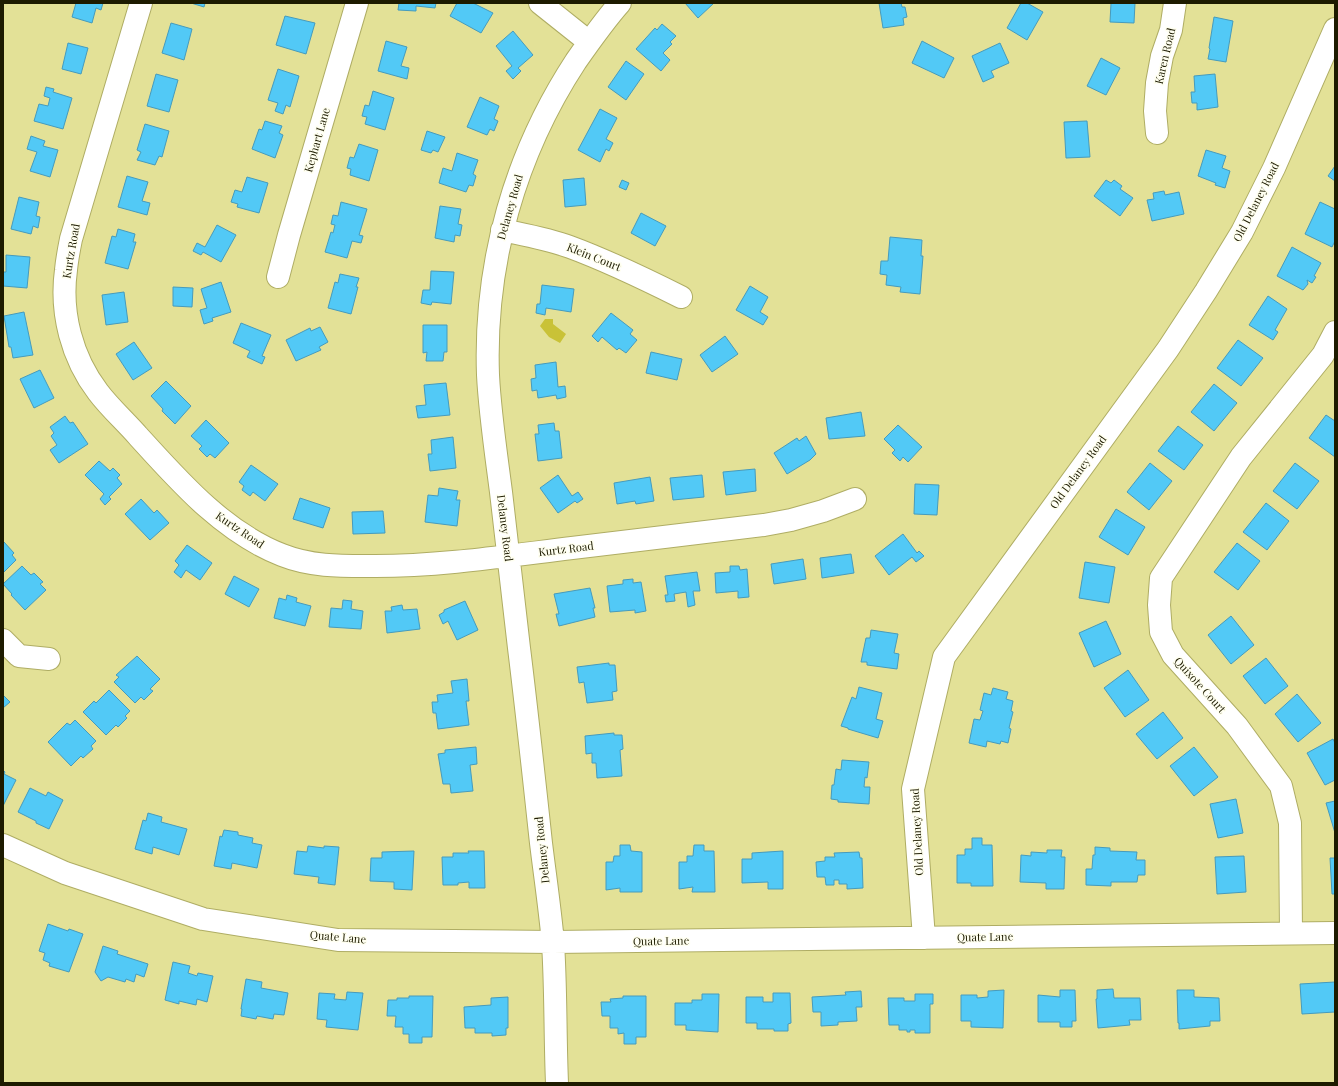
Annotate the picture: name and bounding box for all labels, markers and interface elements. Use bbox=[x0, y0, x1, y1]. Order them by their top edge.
street label: Karen Road bbox=[1151, 26, 1178, 85]
street label: Kephart Lane bbox=[300, 105, 333, 174]
street label: Old Delaney Road bbox=[1229, 159, 1282, 244]
street label: Delaney Road bbox=[493, 172, 526, 241]
street label: Kurtz Road bbox=[58, 222, 83, 279]
street label: Klein Court bbox=[565, 239, 624, 274]
street label: Old Delaney Road bbox=[1046, 431, 1110, 511]
street label: Delaney Road bbox=[494, 494, 517, 563]
street label: Kurtz Road bbox=[213, 508, 268, 552]
street label: Kurtz Road bbox=[538, 538, 595, 559]
street label: Quixote Court bbox=[1171, 654, 1230, 716]
street label: Old Delaney Road bbox=[907, 787, 926, 876]
street label: Delaney Road bbox=[530, 815, 552, 884]
street label: Quate Lane bbox=[309, 927, 367, 946]
street label: Quate Lane bbox=[957, 929, 1014, 944]
street label: Quate Lane bbox=[633, 933, 690, 948]

